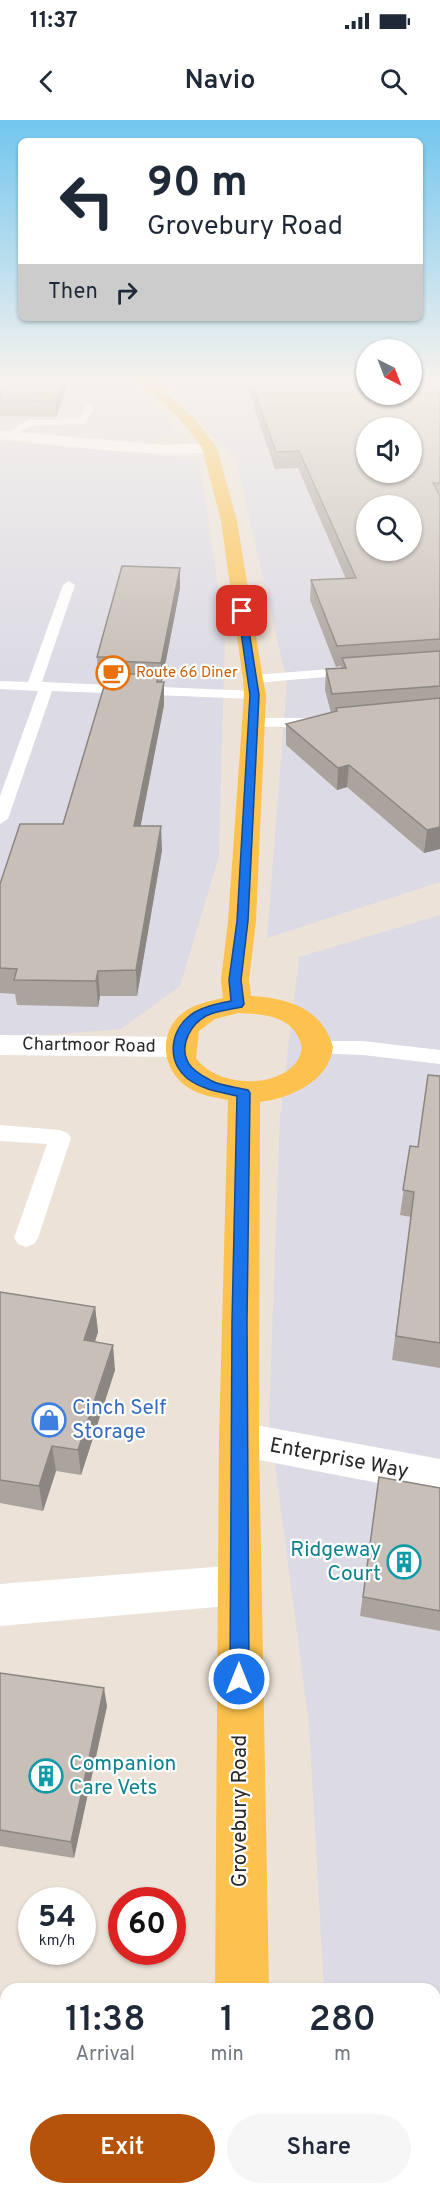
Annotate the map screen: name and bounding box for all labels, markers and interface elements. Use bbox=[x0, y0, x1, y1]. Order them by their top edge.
text: 11:37 bbox=[30, 8, 78, 35]
text: Navio bbox=[185, 64, 255, 98]
icon: back bbox=[30, 65, 63, 98]
icon: search bbox=[377, 65, 410, 98]
text: 90 m bbox=[147, 158, 248, 211]
icon: left bbox=[48, 162, 126, 240]
text: Grovebury Road bbox=[147, 210, 343, 244]
icon: right bbox=[110, 276, 143, 309]
text: Then bbox=[48, 279, 98, 306]
north arrow bbox=[356, 339, 422, 405]
map controls bbox=[356, 339, 422, 561]
button: sound bbox=[356, 417, 422, 483]
button: search bbox=[356, 495, 422, 561]
pin bbox=[216, 585, 267, 636]
icon: arrive bbox=[225, 594, 258, 627]
cafe icon: Route 66 Diner bbox=[95, 655, 131, 691]
place label: Route 66 Diner bbox=[136, 664, 238, 683]
street label: Chartmoor Road bbox=[22, 1033, 156, 1059]
place label: Cinch Self Storage bbox=[72, 1395, 166, 1446]
shop icon: Cinch Self Storage bbox=[31, 1402, 67, 1438]
street label: Enterprise Way bbox=[267, 1432, 411, 1486]
place label: Ridgeway Court bbox=[290, 1537, 381, 1588]
building icon: Ridgeway Court bbox=[386, 1544, 422, 1580]
position arrow bbox=[207, 1647, 271, 1711]
street label: Grovebury Road bbox=[227, 1735, 254, 1887]
place label: Companion Care Vets bbox=[69, 1751, 176, 1802]
building icon: Companion Care Vets bbox=[28, 1758, 64, 1794]
speed limit sign: 60 bbox=[108, 1887, 186, 1965]
text: 54 bbox=[38, 1900, 76, 1937]
text: km/h bbox=[39, 1932, 75, 1951]
text: 11:38 bbox=[65, 1998, 146, 2044]
text: 1 bbox=[220, 1998, 234, 2044]
text: 280 bbox=[309, 1998, 376, 2044]
text: Arrival bbox=[75, 2042, 135, 2068]
text: min bbox=[210, 2042, 244, 2068]
text: m bbox=[334, 2042, 351, 2068]
button: Exit bbox=[30, 2114, 215, 2183]
button: Share bbox=[227, 2114, 411, 2183]

